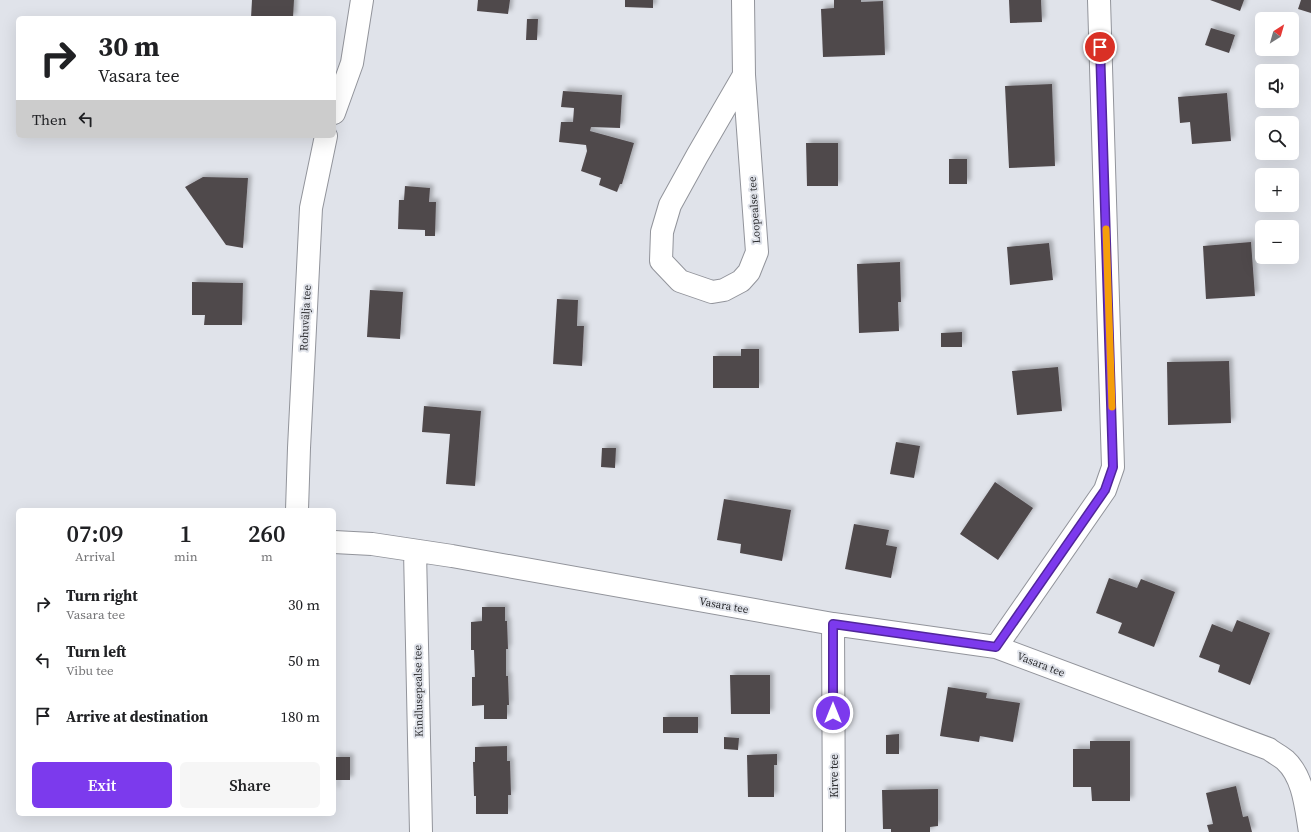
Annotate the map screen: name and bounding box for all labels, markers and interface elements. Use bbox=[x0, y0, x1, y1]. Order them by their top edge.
north arrow bbox=[1255, 12, 1299, 56]
map controls bbox=[1255, 12, 1299, 264]
text: 30 m bbox=[98, 27, 160, 65]
pin bbox=[1083, 30, 1117, 64]
icon: right bbox=[32, 32, 84, 84]
icon: arrive bbox=[1089, 36, 1111, 58]
text: Vasara tee bbox=[98, 63, 180, 88]
button: sound bbox=[1255, 64, 1299, 108]
icon: left bbox=[75, 108, 97, 130]
text: Then bbox=[32, 109, 67, 130]
button: search bbox=[1255, 116, 1299, 160]
button: + bbox=[1255, 168, 1299, 212]
street label: Loopealse tee bbox=[745, 176, 764, 244]
button: − bbox=[1255, 220, 1299, 264]
street label: Rohuvälja tee bbox=[296, 284, 315, 351]
text: 07:09 bbox=[66, 517, 124, 550]
text: 1 bbox=[180, 517, 192, 550]
text: 260 bbox=[248, 517, 286, 550]
text: Arrival bbox=[75, 548, 115, 565]
text: min bbox=[174, 548, 198, 565]
text: m bbox=[261, 548, 273, 565]
text: Turn right bbox=[66, 585, 138, 606]
icon: right bbox=[32, 593, 54, 615]
text: 30 m bbox=[288, 594, 320, 615]
street label: Vasara tee bbox=[698, 594, 750, 617]
text: Vasara tee bbox=[66, 606, 125, 623]
text: Turn left bbox=[66, 641, 126, 662]
street label: Kindlusepealse tee bbox=[410, 645, 427, 737]
icon: left bbox=[32, 649, 54, 671]
street label: Vasara tee bbox=[1015, 649, 1067, 681]
text: 50 m bbox=[288, 650, 320, 671]
text: Vibu tee bbox=[66, 662, 114, 679]
position arrow bbox=[812, 692, 854, 734]
icon: arrive bbox=[32, 705, 54, 727]
text: Arrive at destination bbox=[66, 706, 208, 727]
text: 180 m bbox=[280, 706, 320, 727]
street label: Kirve tee bbox=[827, 754, 842, 798]
button: Exit bbox=[32, 762, 172, 808]
button: Share bbox=[180, 762, 320, 808]

